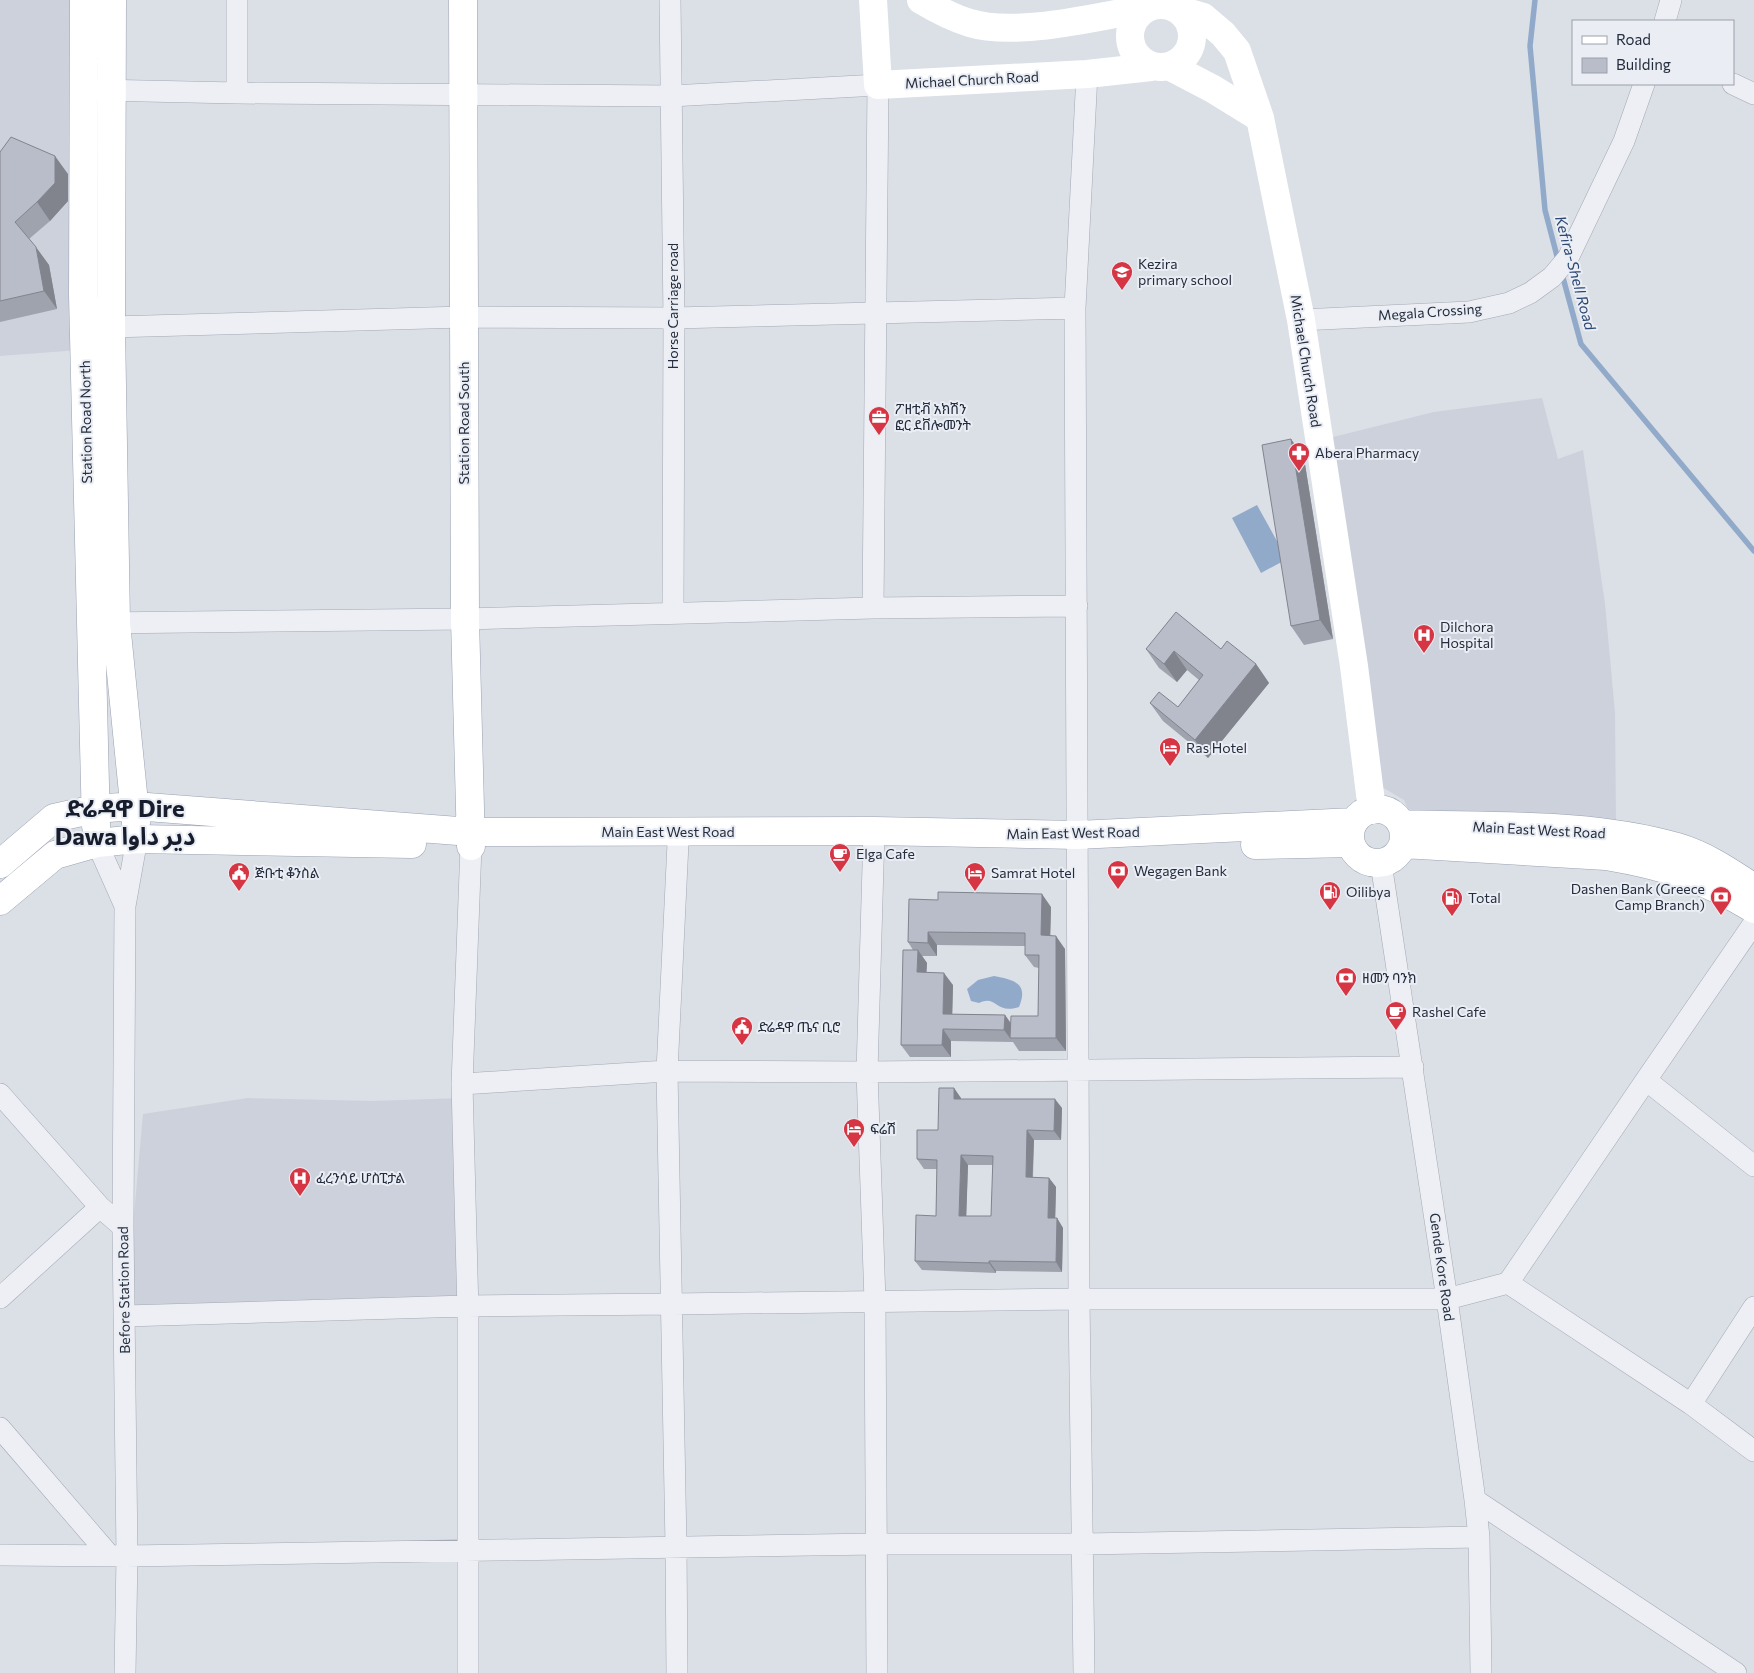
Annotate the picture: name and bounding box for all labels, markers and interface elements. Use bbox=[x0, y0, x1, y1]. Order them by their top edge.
legend bbox=[1572, 20, 1734, 85]
text: Road bbox=[1616, 30, 1651, 48]
text: Building bbox=[1616, 55, 1671, 73]
street label: Michael Church Road bbox=[905, 68, 1039, 91]
water label: Kefira-Shell Road bbox=[1552, 214, 1600, 333]
street label: Horse Carriage road bbox=[664, 243, 681, 369]
place label: Kezira primary school bbox=[1138, 255, 1232, 288]
school or university icon: Kezira primary school bbox=[1110, 260, 1134, 291]
street label: Michael Church Road bbox=[1288, 293, 1325, 428]
street label: Megala Crossing bbox=[1377, 299, 1483, 324]
street label: Station Road North bbox=[76, 360, 95, 484]
street label: Station Road South bbox=[455, 361, 472, 485]
place label: ፖዘቲቭ አክሽን ፎር ደቨሎመንት bbox=[895, 400, 972, 433]
office icon: ፖዘቲቭ አክሽን ፎር ደቨሎመንት bbox=[867, 405, 891, 436]
pharmacy icon: Abera Pharmacy bbox=[1287, 441, 1311, 472]
place label: Abera Pharmacy bbox=[1315, 444, 1419, 461]
place label: Dilchora Hospital bbox=[1440, 618, 1494, 651]
hospital icon: Dilchora Hospital bbox=[1412, 623, 1436, 654]
hotel icon: Ras Hotel bbox=[1158, 736, 1182, 767]
place label: Ras Hotel bbox=[1186, 739, 1247, 756]
district label: ድሬዳዋ Dire Dawa دير داوا bbox=[55, 793, 195, 851]
street label: Main East West Road bbox=[1472, 818, 1606, 841]
street label: Main East West Road bbox=[601, 823, 735, 840]
street label: Main East West Road bbox=[1006, 823, 1140, 842]
cafe icon: Elga Cafe bbox=[828, 842, 852, 873]
place label: Elga Cafe bbox=[856, 845, 915, 862]
bank icon: Wegagen Bank bbox=[1106, 859, 1130, 890]
public building icon: ጅቡቲ ቆንስል bbox=[227, 861, 251, 892]
hotel icon: Samrat Hotel bbox=[963, 861, 987, 892]
place label: Wegagen Bank bbox=[1134, 862, 1227, 879]
place label: ጅቡቲ ቆንስል bbox=[255, 864, 320, 881]
place label: Samrat Hotel bbox=[991, 864, 1075, 881]
fuel station icon: Oilibya bbox=[1318, 880, 1342, 911]
place label: Dashen Bank (Greece Camp Branch) bbox=[1571, 880, 1705, 913]
place label: Oilibya bbox=[1346, 883, 1391, 900]
bank icon: Dashen Bank (Greece Camp Branch) bbox=[1709, 885, 1733, 916]
fuel station icon: Total bbox=[1440, 886, 1464, 917]
place label: Total bbox=[1468, 889, 1501, 906]
bank icon: ዘመን ባንክ bbox=[1334, 966, 1358, 997]
place label: ዘመን ባንክ bbox=[1362, 969, 1417, 986]
cafe icon: Rashel Cafe bbox=[1384, 1000, 1408, 1031]
place label: Rashel Cafe bbox=[1412, 1003, 1486, 1020]
public building icon: ድሬዳዋ ጤና ቢሮ bbox=[730, 1015, 754, 1046]
place label: ድሬዳዋ ጤና ቢሮ bbox=[758, 1018, 841, 1035]
hotel icon: ፍሬሽ bbox=[842, 1117, 866, 1148]
place label: ፍሬሽ bbox=[870, 1120, 896, 1137]
hospital icon: ፈረንሳይ ሆስፒታል bbox=[288, 1166, 312, 1197]
place label: ፈረንሳይ ሆስፒታል bbox=[316, 1169, 406, 1186]
street label: Gende Kore Road bbox=[1426, 1212, 1459, 1322]
street label: Before Station Road bbox=[114, 1226, 133, 1354]

